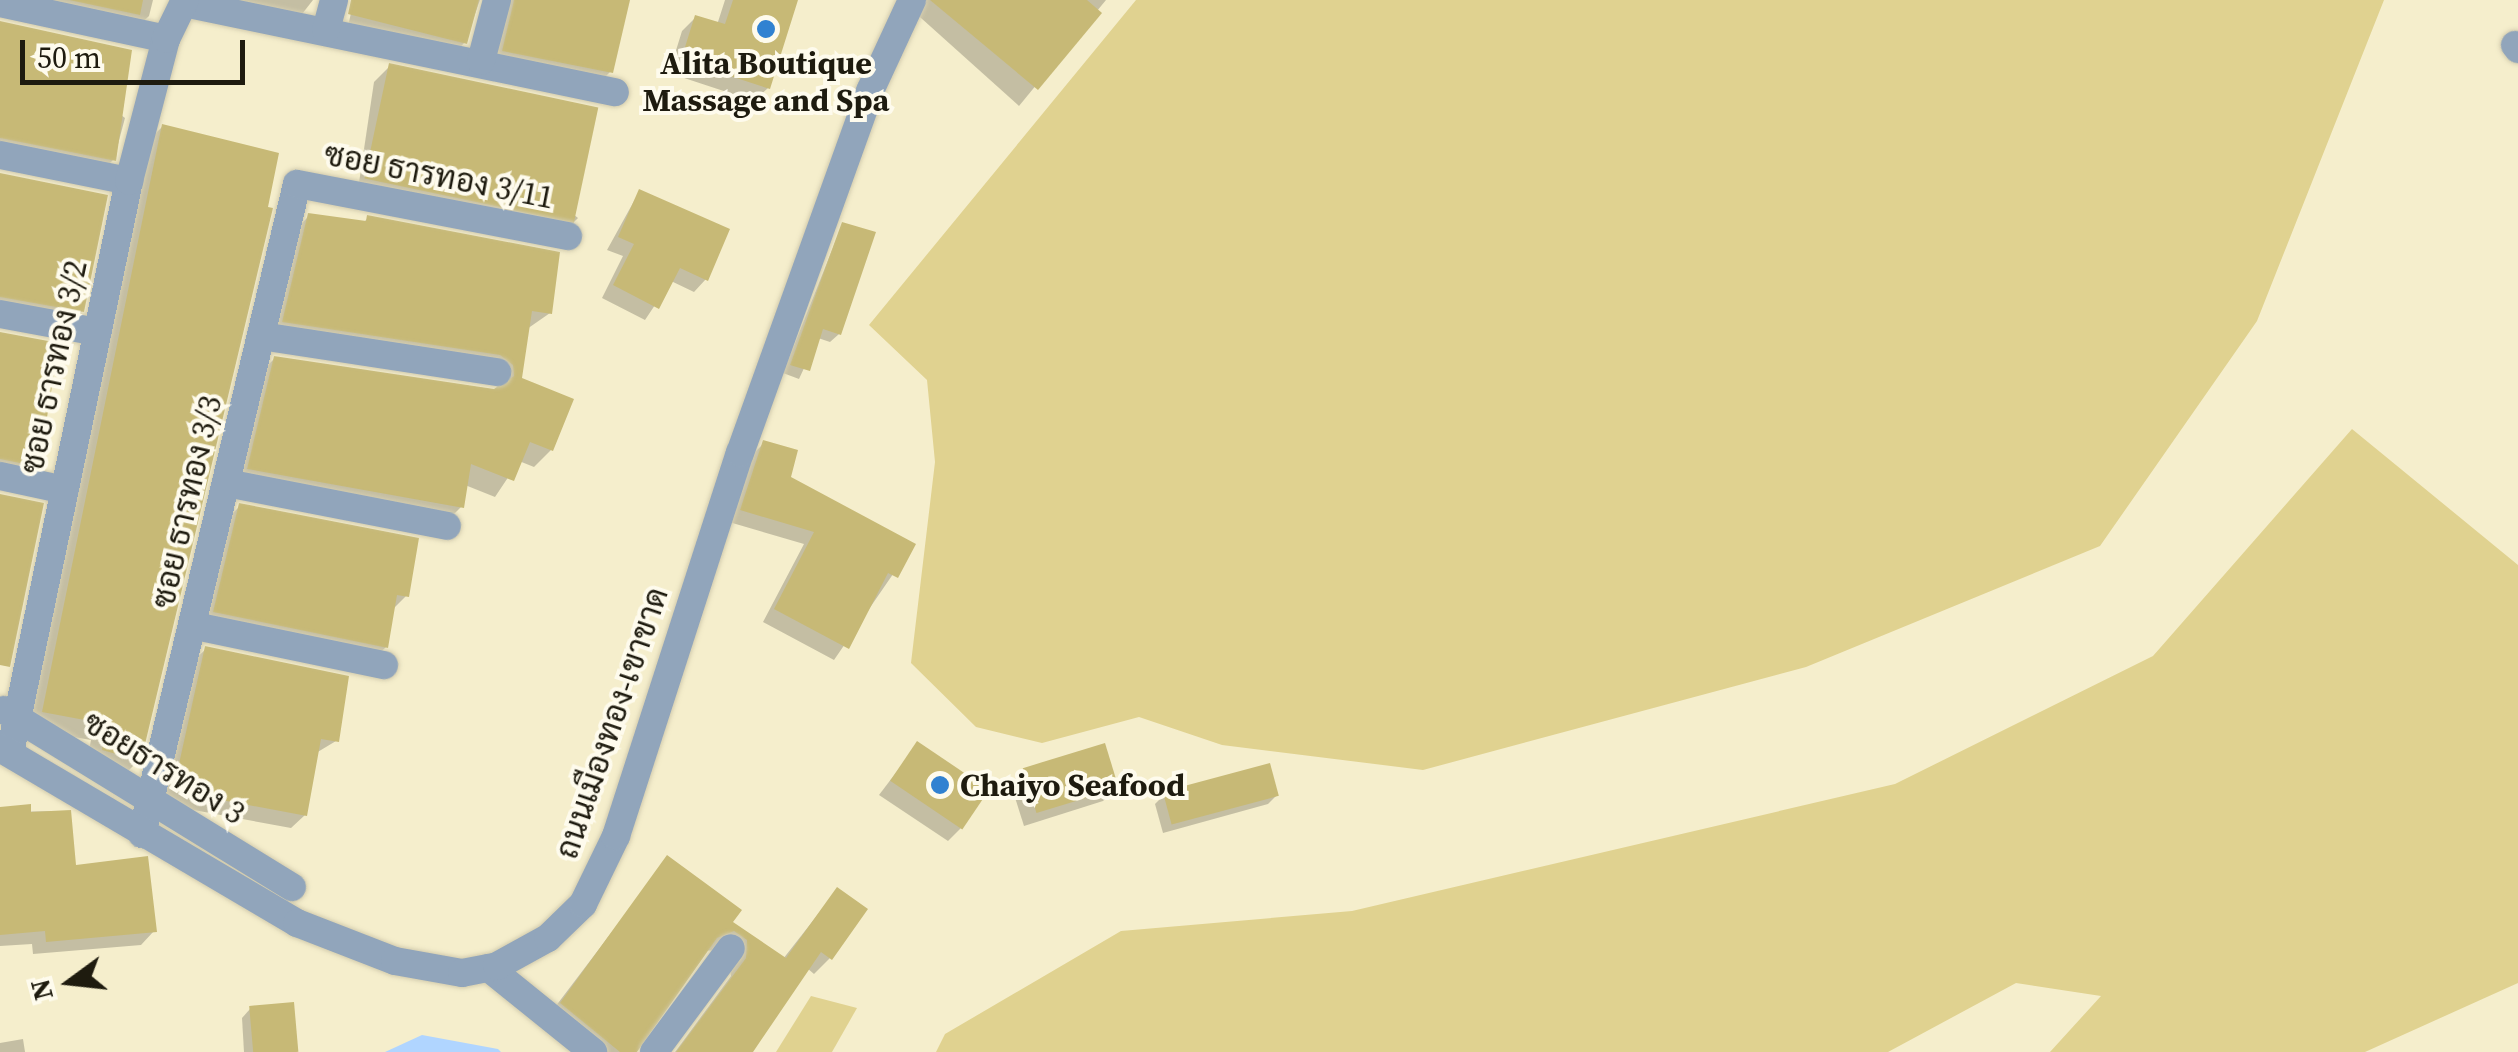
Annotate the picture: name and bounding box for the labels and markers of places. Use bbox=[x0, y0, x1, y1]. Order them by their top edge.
marker: Alita Boutique Massage and Spa bbox=[755, 18, 777, 40]
place label: Alita Boutique Massage and Spa bbox=[643, 45, 889, 120]
place label: Chaiyo Seafood bbox=[960, 766, 1185, 804]
marker: Chaiyo Seafood bbox=[929, 774, 951, 796]

